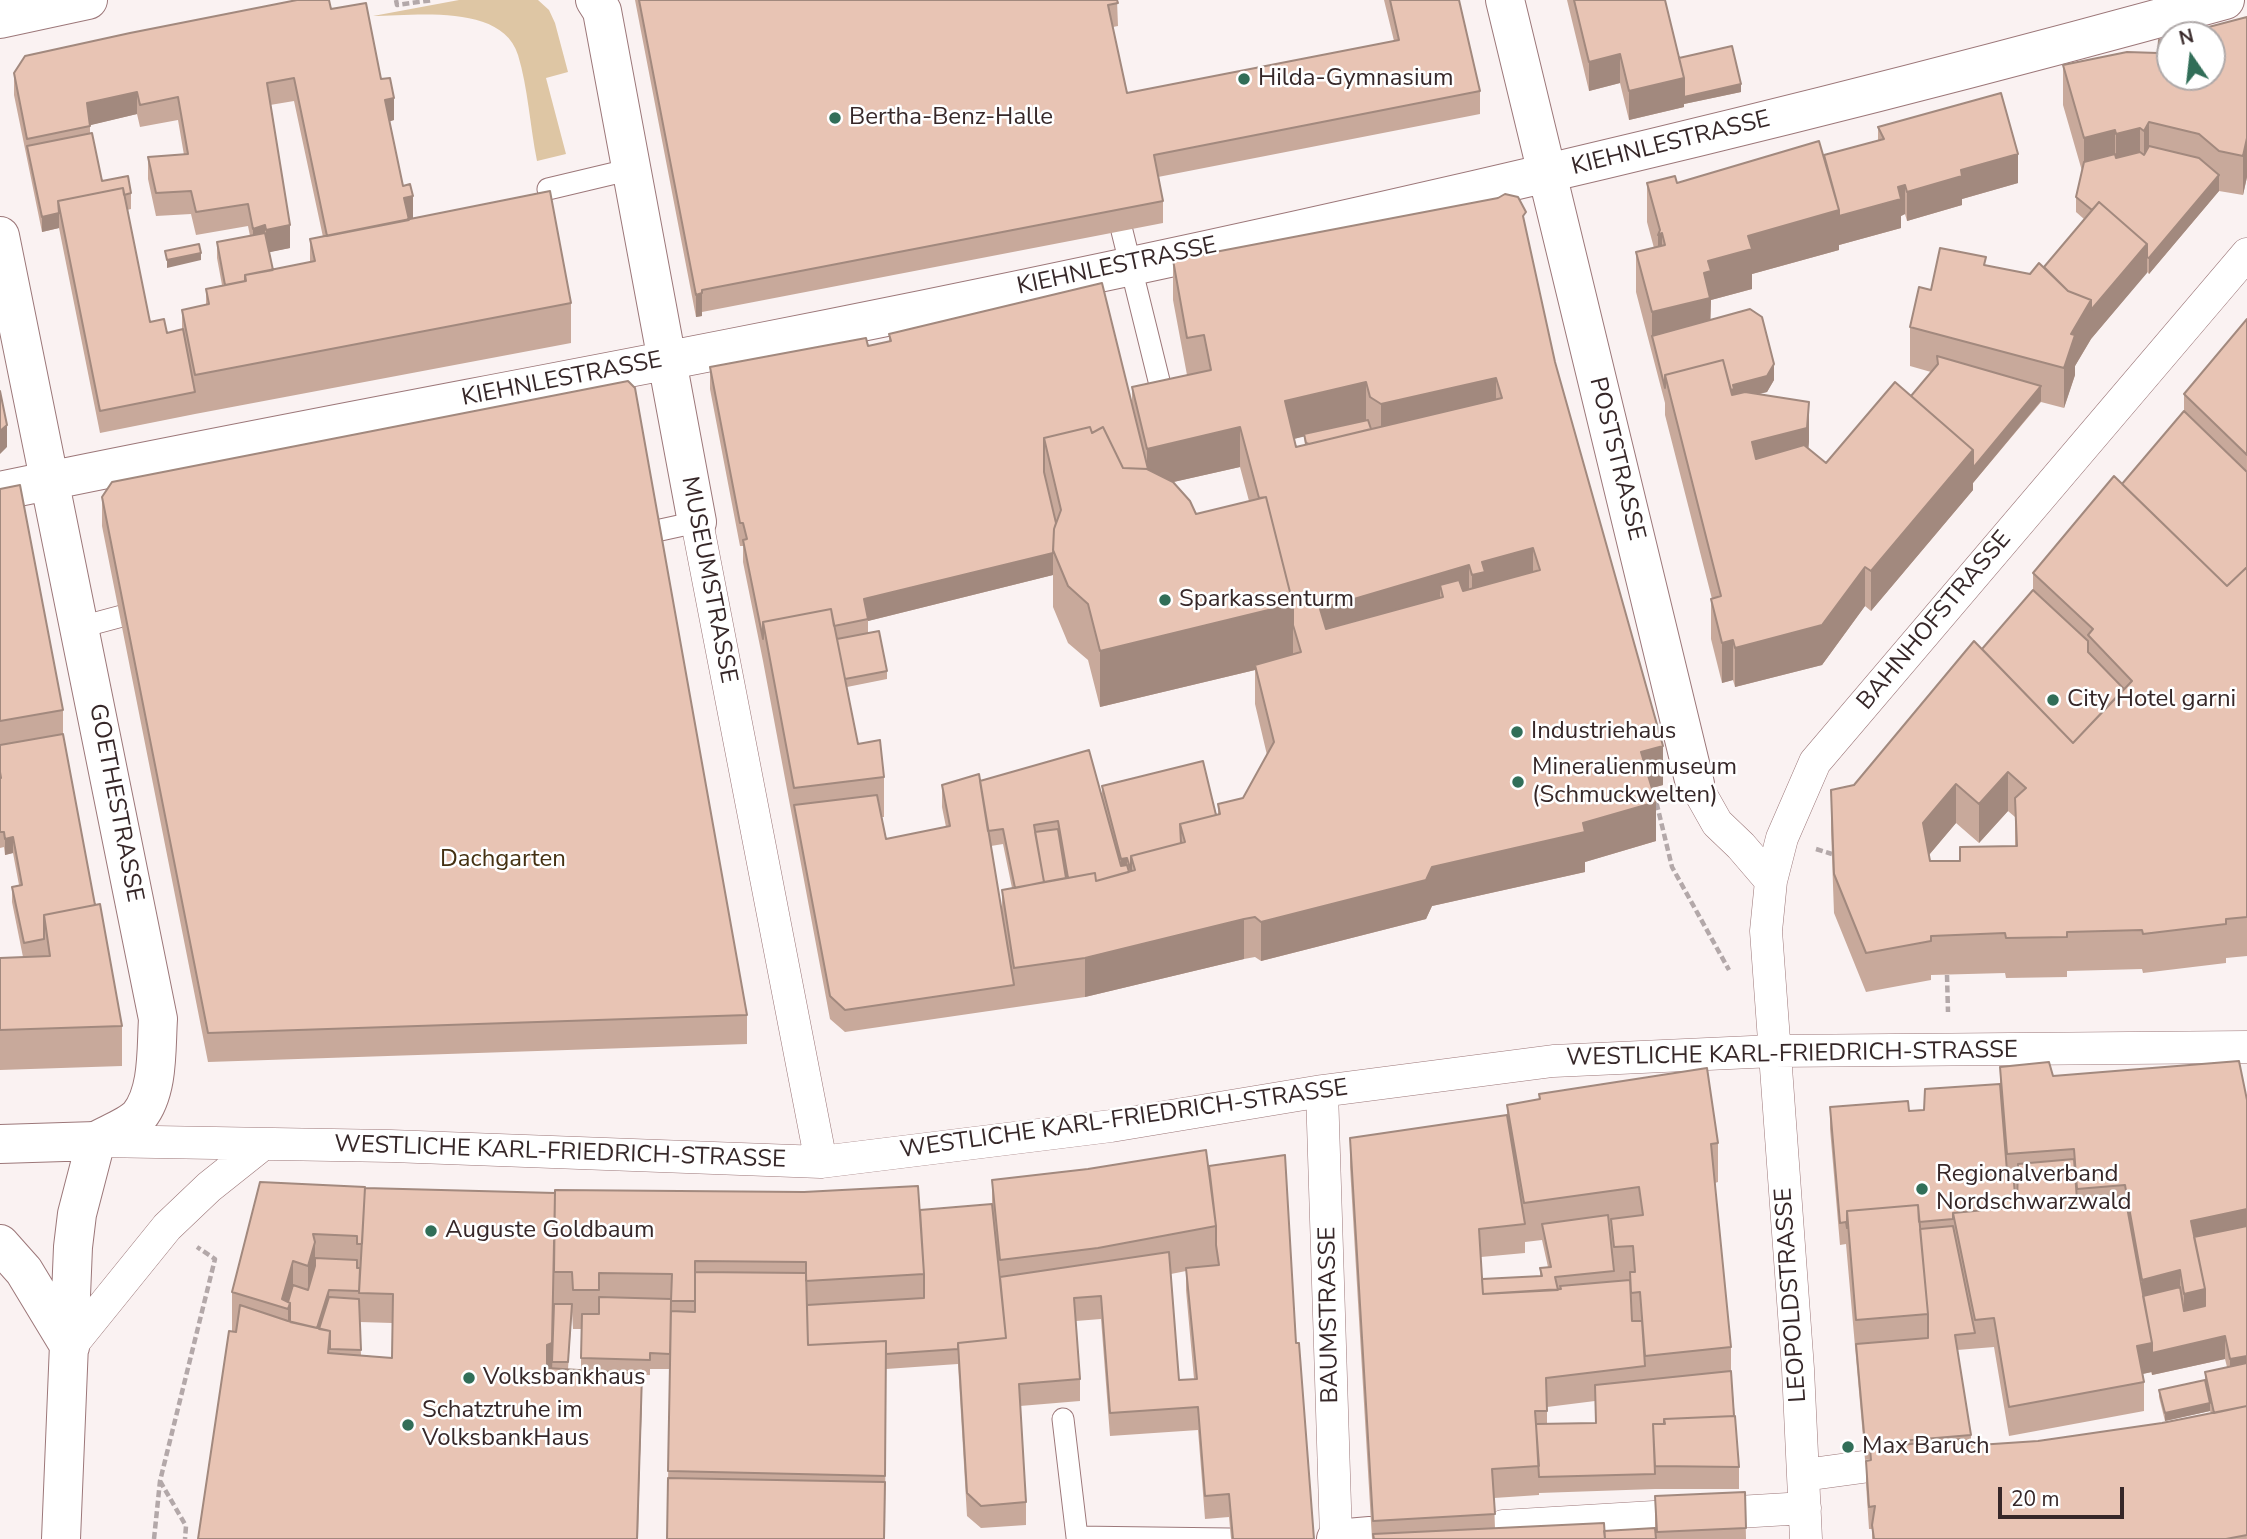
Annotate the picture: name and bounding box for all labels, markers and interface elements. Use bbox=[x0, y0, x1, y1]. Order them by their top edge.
north arrow bbox=[2156, 21, 2226, 91]
text: N bbox=[2176, 23, 2196, 52]
place label: Hilda-Gymnasium bbox=[1258, 65, 1453, 93]
marker: Hilda-Gymnasium bbox=[1236, 71, 1252, 87]
place label: Bertha-Benz-Halle bbox=[849, 104, 1053, 132]
street label: KIEHNLESTRASSE bbox=[1569, 105, 1773, 183]
marker: Bertha-Benz-Halle bbox=[827, 110, 843, 126]
street label: KIEHNLESTRASSE bbox=[1015, 232, 1219, 302]
street label: KIEHNLESTRASSE bbox=[459, 346, 665, 414]
street label: POSTSTRASSE bbox=[1582, 374, 1650, 544]
street label: MUSEUMSTRASSE bbox=[674, 474, 742, 686]
street label: BAHNHOFSTRASSE bbox=[1852, 526, 2018, 716]
place label: Sparkassenturm bbox=[1179, 586, 1354, 614]
marker: Sparkassenturm bbox=[1157, 592, 1173, 608]
place label: City Hotel garni bbox=[2067, 686, 2236, 714]
marker: City Hotel garni bbox=[2045, 692, 2061, 708]
street label: GOETHESTRASSE bbox=[82, 701, 148, 905]
place label: Industriehaus bbox=[1531, 718, 1676, 746]
marker: Industriehaus bbox=[1509, 724, 1525, 740]
place label: Mineralienmuseum (Schmuckwelten) bbox=[1532, 754, 1737, 810]
marker: Mineralienmuseum (Schmuckwelten) bbox=[1510, 774, 1526, 790]
park label: Dachgarten bbox=[440, 846, 566, 874]
street label: WESTLICHE KARL-FRIEDRICH-STRASSE bbox=[1566, 1037, 2018, 1073]
street label: WESTLICHE KARL-FRIEDRICH-STRASSE bbox=[898, 1074, 1350, 1166]
street label: WESTLICHE KARL-FRIEDRICH-STRASSE bbox=[334, 1131, 786, 1175]
place label: Regionalverband Nordschwarzwald bbox=[1936, 1161, 2132, 1217]
marker: Regionalverband Nordschwarzwald bbox=[1914, 1181, 1930, 1197]
street label: LEOPOLDSTRASSE bbox=[1770, 1187, 1814, 1403]
place label: Auguste Goldbaum bbox=[445, 1217, 655, 1245]
marker: Auguste Goldbaum bbox=[423, 1223, 439, 1239]
street label: BAUMSTRASSE bbox=[1314, 1226, 1346, 1404]
place label: Volksbankhaus bbox=[483, 1364, 646, 1392]
marker: Volksbankhaus bbox=[461, 1370, 477, 1386]
place label: Schatztruhe im VolksbankHaus bbox=[422, 1397, 589, 1453]
marker: Schatztruhe im VolksbankHaus bbox=[400, 1417, 416, 1433]
place label: Max Baruch bbox=[1862, 1433, 1990, 1461]
marker: Max Baruch bbox=[1840, 1439, 1856, 1455]
scale bar bbox=[2002, 1472, 2128, 1516]
text: 20 m bbox=[2011, 1485, 2060, 1513]

